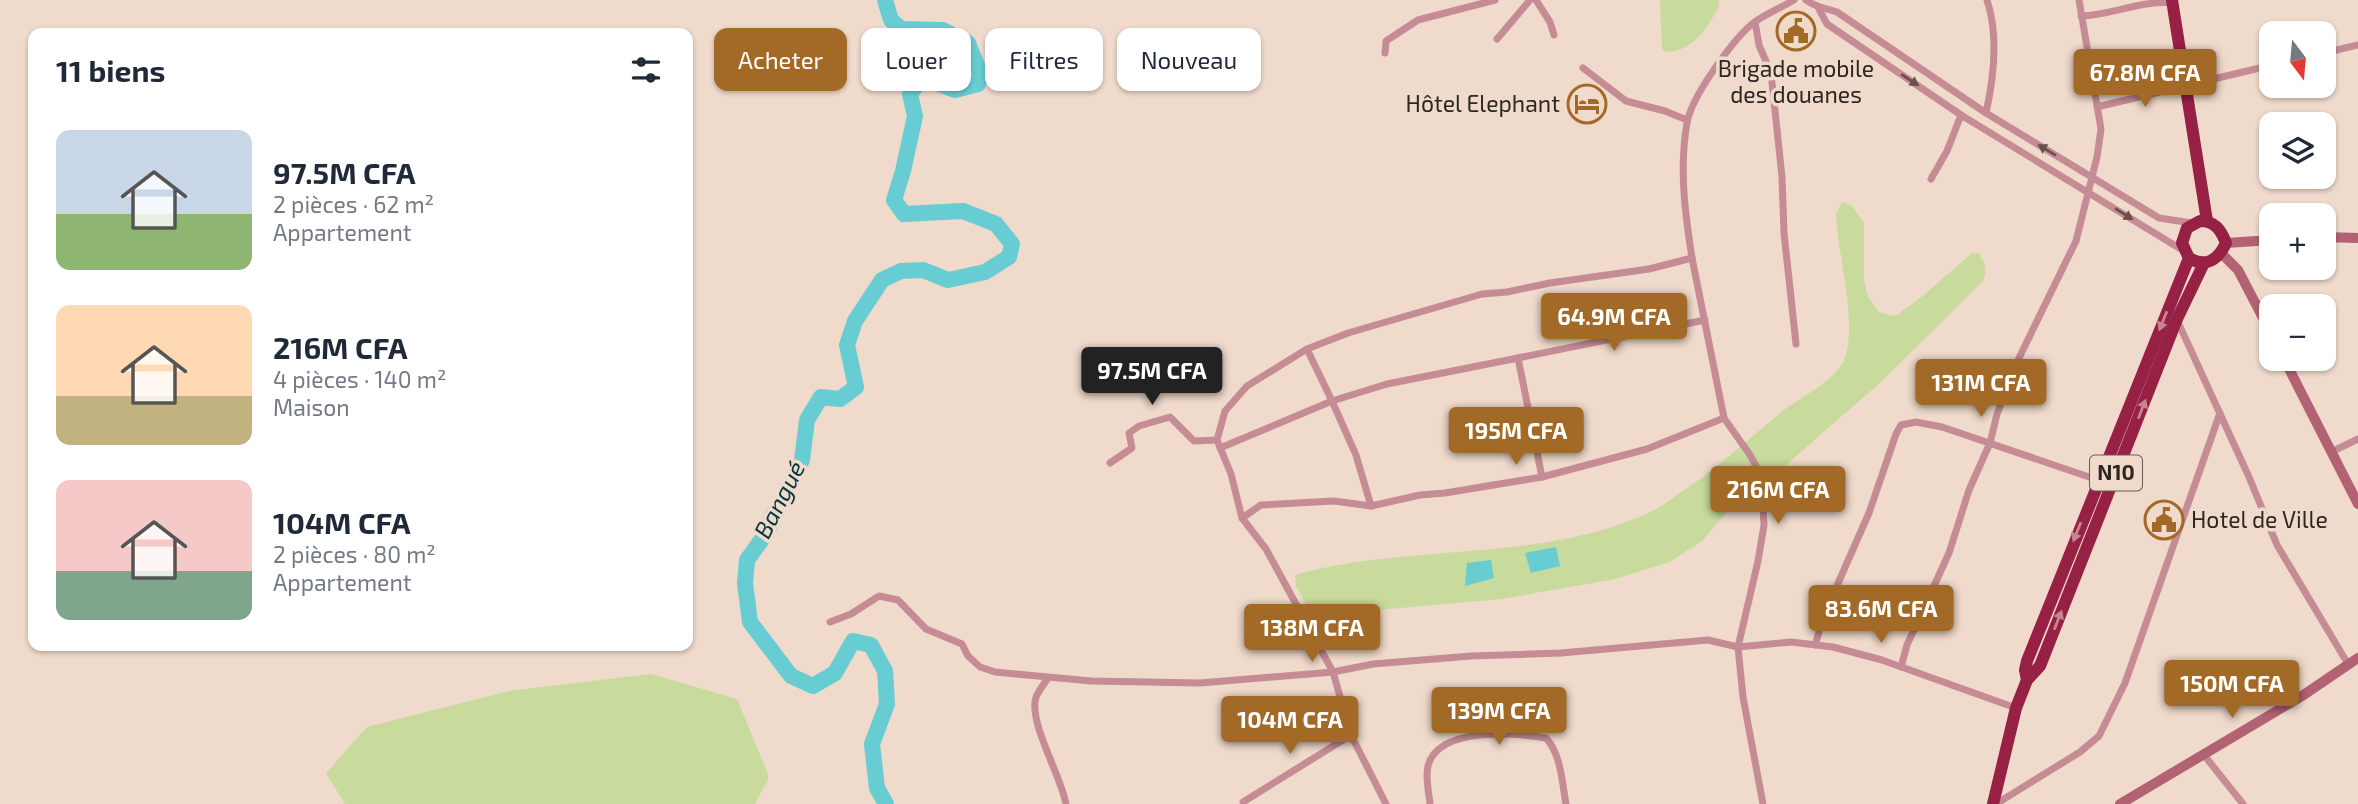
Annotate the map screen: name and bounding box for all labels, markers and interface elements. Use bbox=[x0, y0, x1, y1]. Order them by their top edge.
public building icon: Brigade mobile des douanes bbox=[1775, 10, 1817, 52]
north arrow bbox=[2259, 21, 2336, 98]
map controls bbox=[2259, 21, 2336, 371]
chip: Acheter bbox=[714, 28, 847, 91]
chip: Louer bbox=[861, 28, 971, 91]
chip: Filtres bbox=[985, 28, 1103, 91]
chip: Nouveau bbox=[1117, 28, 1261, 91]
pin: 67.8M CFA bbox=[2065, 50, 2225, 109]
icon: filters bbox=[627, 51, 665, 89]
text: 11 biens bbox=[56, 52, 165, 88]
place label: Brigade mobile des douanes bbox=[1718, 54, 1874, 108]
text: 67.8M CFA bbox=[2089, 58, 2201, 86]
one-way arrow bbox=[1901, 73, 1919, 87]
hotel icon: Hôtel Elephant bbox=[1566, 83, 1608, 125]
place label: Hôtel Elephant bbox=[1406, 89, 1560, 117]
button: layers bbox=[2259, 112, 2336, 189]
one-way arrow bbox=[2037, 144, 2056, 156]
text: 97.5M CFA bbox=[273, 154, 416, 190]
icon: home bbox=[112, 158, 196, 242]
text: 2 pièces · 62 m² bbox=[273, 190, 434, 218]
button: + bbox=[2259, 203, 2336, 280]
one-way arrow bbox=[2114, 207, 2133, 220]
text: Appartement bbox=[273, 218, 412, 246]
pin: 64.9M CFA bbox=[1534, 294, 1694, 353]
button: − bbox=[2259, 294, 2336, 371]
text: 64.9M CFA bbox=[1557, 302, 1671, 330]
one-way arrow bbox=[2157, 311, 2168, 332]
text: 216M CFA bbox=[273, 329, 408, 365]
icon: home bbox=[112, 333, 196, 417]
pin: 97.5M CFA bbox=[1072, 348, 1232, 407]
text: 97.5M CFA bbox=[1097, 356, 1207, 384]
pin: 131M CFA bbox=[1909, 360, 2053, 419]
text: 4 pièces · 140 m² bbox=[273, 365, 446, 393]
text: 131M CFA bbox=[1931, 368, 2031, 396]
text: Maison bbox=[273, 393, 350, 421]
one-way arrow bbox=[2136, 398, 2147, 419]
pin: 195M CFA bbox=[1444, 407, 1588, 467]
text: 195M CFA bbox=[1465, 416, 1567, 444]
water label: Bangué bbox=[747, 456, 810, 543]
road number: N10 bbox=[2090, 456, 2142, 490]
pin: 216M CFA bbox=[1706, 466, 1850, 526]
text: 216M CFA bbox=[1726, 475, 1830, 503]
public building icon: Hotel de Ville bbox=[2143, 499, 2185, 541]
text: 104M CFA bbox=[273, 504, 411, 540]
place label: Hotel de Ville bbox=[2191, 505, 2328, 533]
icon: home bbox=[112, 508, 196, 592]
one-way arrow bbox=[2072, 521, 2083, 542]
text: 2 pièces · 80 m² bbox=[273, 540, 436, 568]
text: Appartement bbox=[273, 568, 412, 596]
pin: 83.6M CFA bbox=[1801, 586, 1961, 645]
text: 83.6M CFA bbox=[1825, 594, 1937, 622]
pin: 138M CFA bbox=[1240, 604, 1384, 664]
one-way arrow bbox=[2053, 610, 2064, 631]
text: 138M CFA bbox=[1260, 613, 1364, 641]
pin: 150M CFA bbox=[2160, 660, 2304, 720]
text: 150M CFA bbox=[2180, 669, 2284, 697]
pin: 139M CFA bbox=[1427, 688, 1571, 747]
pin: 104M CFA bbox=[1218, 696, 1362, 756]
text: 139M CFA bbox=[1448, 696, 1550, 724]
text: 104M CFA bbox=[1237, 705, 1343, 733]

